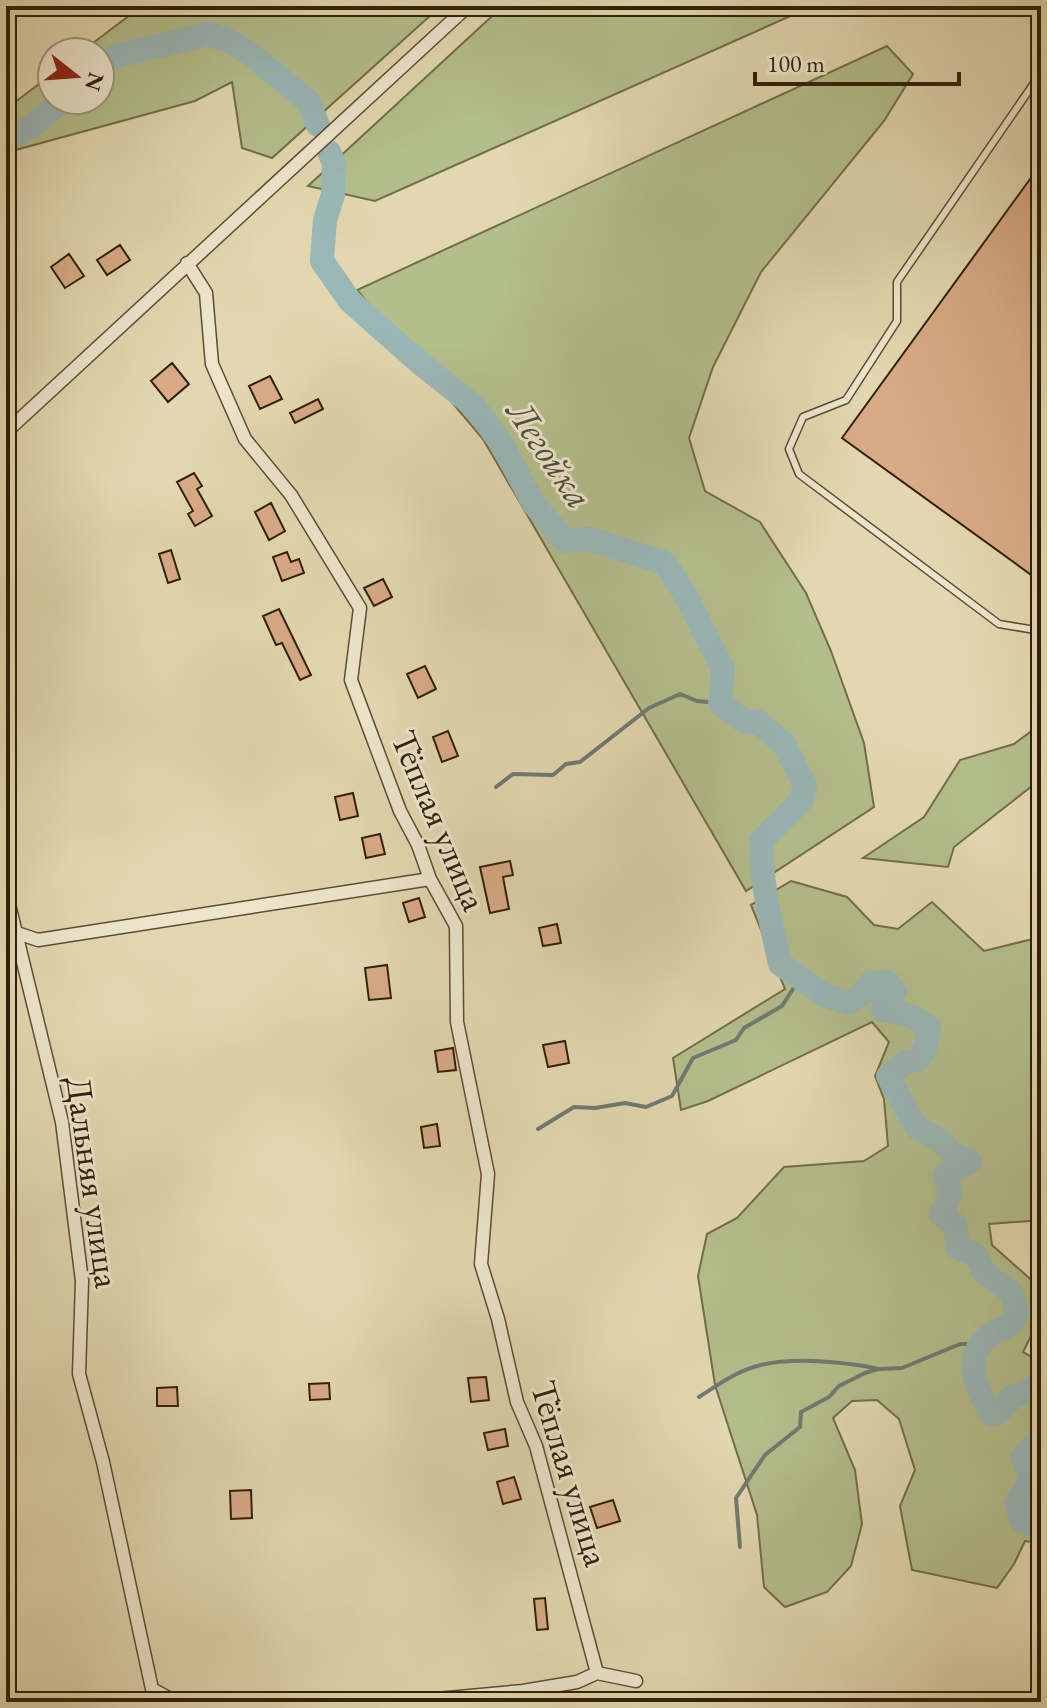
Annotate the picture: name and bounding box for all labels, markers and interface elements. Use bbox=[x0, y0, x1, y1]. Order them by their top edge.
north arrow bbox=[36, 36, 116, 116]
scale bar bbox=[755, 36, 959, 86]
text: 100 m bbox=[767, 48, 825, 79]
text: N bbox=[78, 69, 111, 95]
water label: Легойка bbox=[495, 388, 605, 518]
street label: Тёплая улица bbox=[380, 723, 499, 918]
street label: Дальняя улица bbox=[55, 1073, 132, 1292]
street label: Тёплая улица bbox=[520, 1375, 621, 1572]

